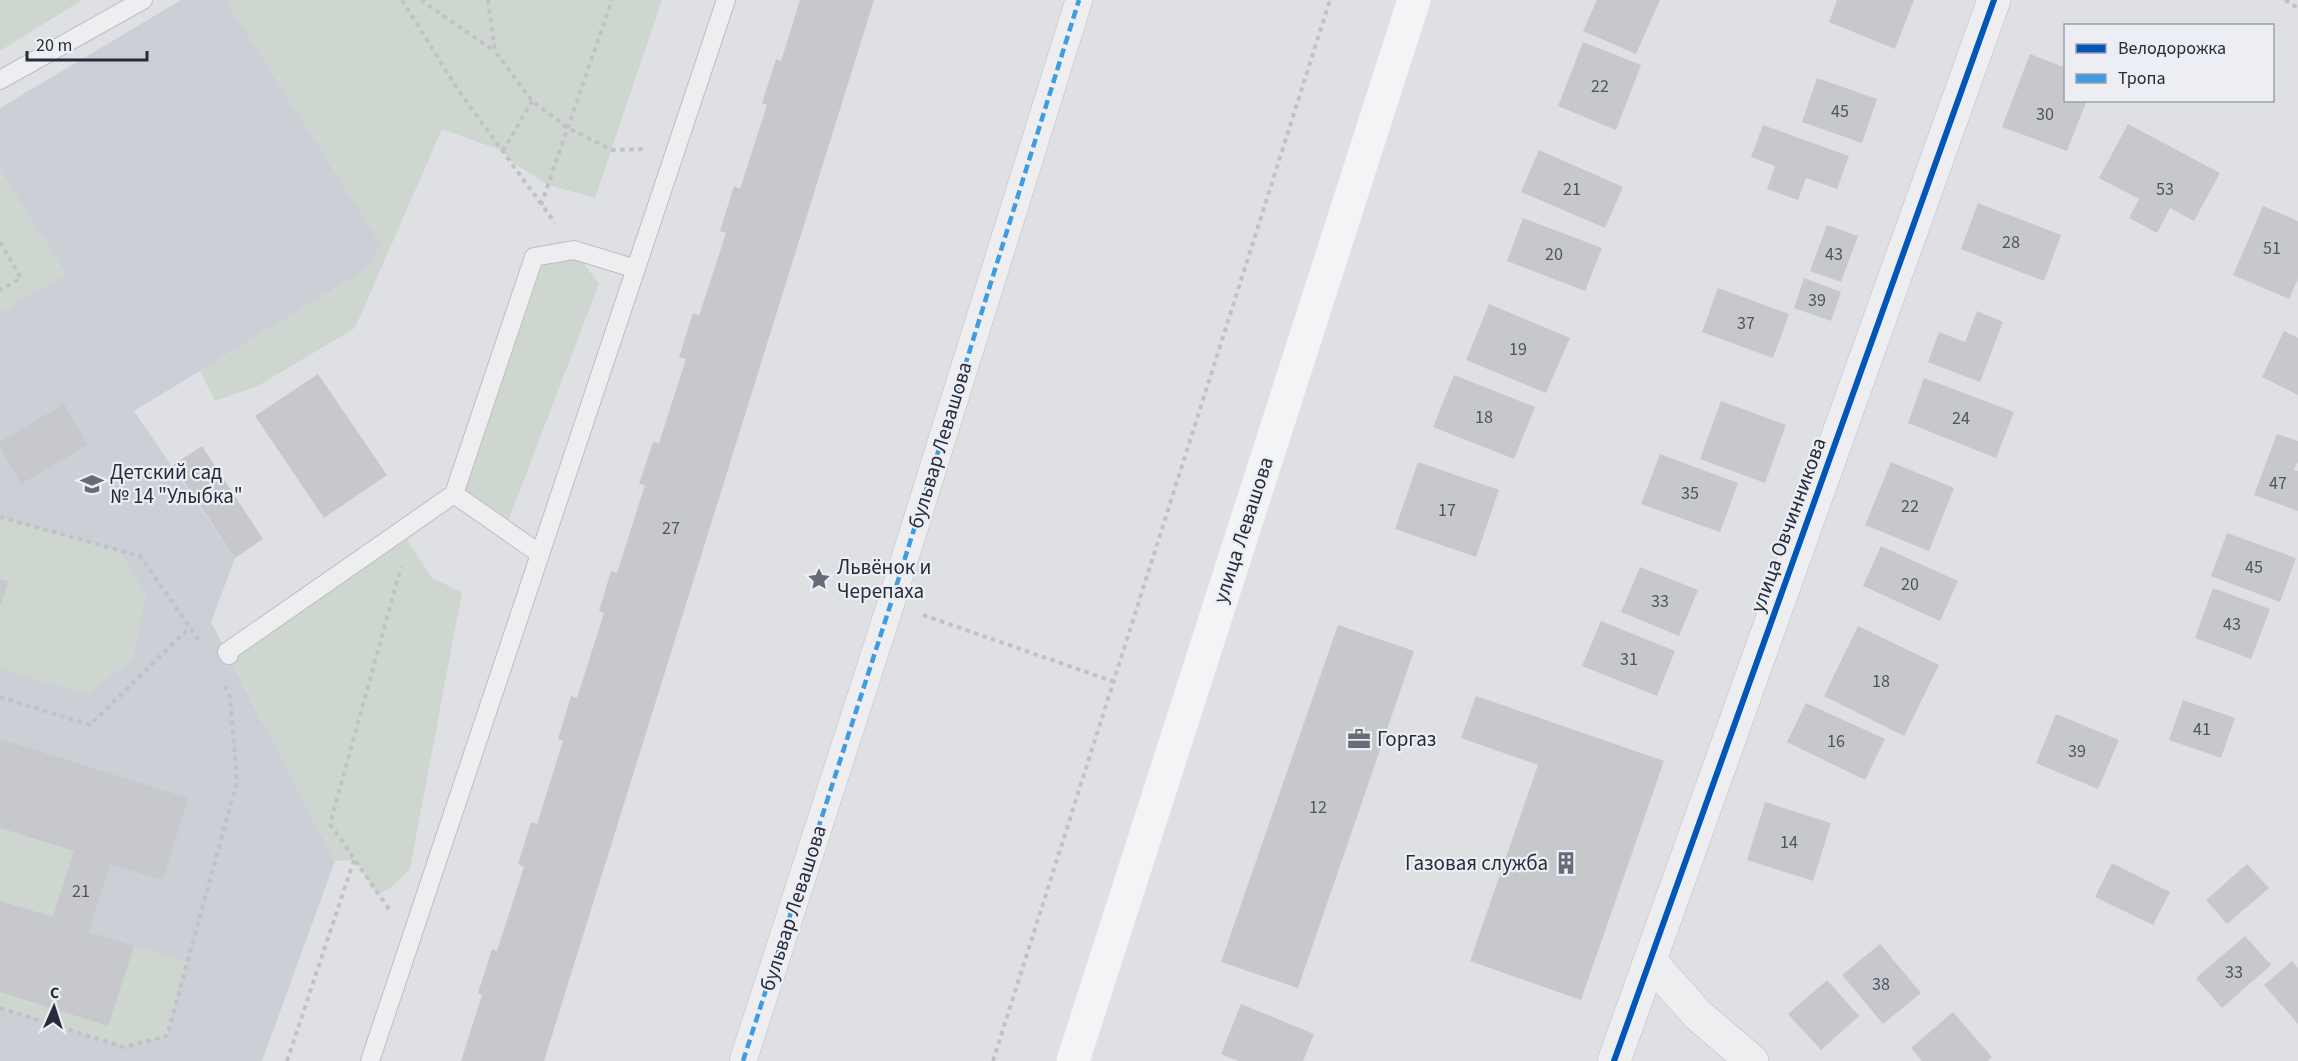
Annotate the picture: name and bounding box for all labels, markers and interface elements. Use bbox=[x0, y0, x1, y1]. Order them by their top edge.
scale bar bbox=[27, 24, 147, 62]
legend bbox=[2064, 24, 2274, 102]
text: 20 m bbox=[36, 33, 72, 58]
text: Велодорожка bbox=[2118, 36, 2226, 61]
text: Тропа bbox=[2118, 66, 2166, 91]
house number: 22 bbox=[1591, 74, 1609, 99]
house number: 45 bbox=[1831, 99, 1849, 124]
house number: 30 bbox=[2036, 102, 2054, 127]
house number: 21 bbox=[1563, 177, 1581, 202]
house number: 53 bbox=[2156, 177, 2174, 202]
house number: 28 bbox=[2002, 230, 2020, 255]
house number: 51 bbox=[2263, 236, 2281, 261]
house number: 20 bbox=[1545, 242, 1563, 267]
house number: 43 bbox=[1825, 242, 1843, 267]
house number: 39 bbox=[1808, 288, 1826, 313]
house number: 37 bbox=[1737, 311, 1755, 336]
house number: 19 bbox=[1509, 337, 1527, 362]
street label: бульвар Левашова bbox=[900, 358, 980, 532]
house number: 18 bbox=[1475, 405, 1493, 430]
house number: 24 bbox=[1952, 406, 1970, 431]
street label: улица Овчинникова bbox=[1742, 433, 1834, 617]
street label: улица Левашова bbox=[1205, 453, 1281, 607]
place label: Детский сад № 14 "Улыбка" bbox=[110, 457, 243, 511]
school or university icon: Детский сад № 14 "Улыбка" bbox=[79, 471, 105, 497]
house number: 47 bbox=[2269, 471, 2287, 496]
house number: 35 bbox=[1681, 481, 1699, 506]
house number: 22 bbox=[1901, 494, 1919, 519]
house number: 17 bbox=[1438, 498, 1456, 523]
house number: 27 bbox=[662, 516, 680, 541]
place label: Львёнок и Черепаха bbox=[837, 552, 931, 606]
house number: 45 bbox=[2245, 555, 2263, 580]
place icon: Львёнок и Черепаха bbox=[806, 566, 832, 592]
house number: 20 bbox=[1901, 572, 1919, 597]
house number: 33 bbox=[1651, 589, 1669, 614]
house number: 43 bbox=[2223, 612, 2241, 637]
house number: 31 bbox=[1620, 647, 1638, 672]
house number: 18 bbox=[1872, 669, 1890, 694]
house number: 41 bbox=[2193, 717, 2211, 742]
place label: Горгаз bbox=[1377, 724, 1436, 754]
office icon: Горгаз bbox=[1346, 726, 1372, 752]
house number: 16 bbox=[1827, 729, 1845, 754]
house number: 39 bbox=[2068, 739, 2086, 764]
house number: 12 bbox=[1309, 795, 1327, 820]
street label: бульвар Левашова bbox=[752, 821, 834, 995]
house number: 14 bbox=[1780, 830, 1798, 855]
place label: Газовая служба bbox=[1405, 848, 1548, 878]
building icon: Газовая служба bbox=[1553, 850, 1579, 876]
house number: 21 bbox=[72, 879, 90, 904]
house number: 33 bbox=[2225, 960, 2243, 985]
house number: 38 bbox=[1872, 972, 1890, 997]
north arrow bbox=[24, 977, 84, 1037]
text: С bbox=[50, 982, 60, 1004]

